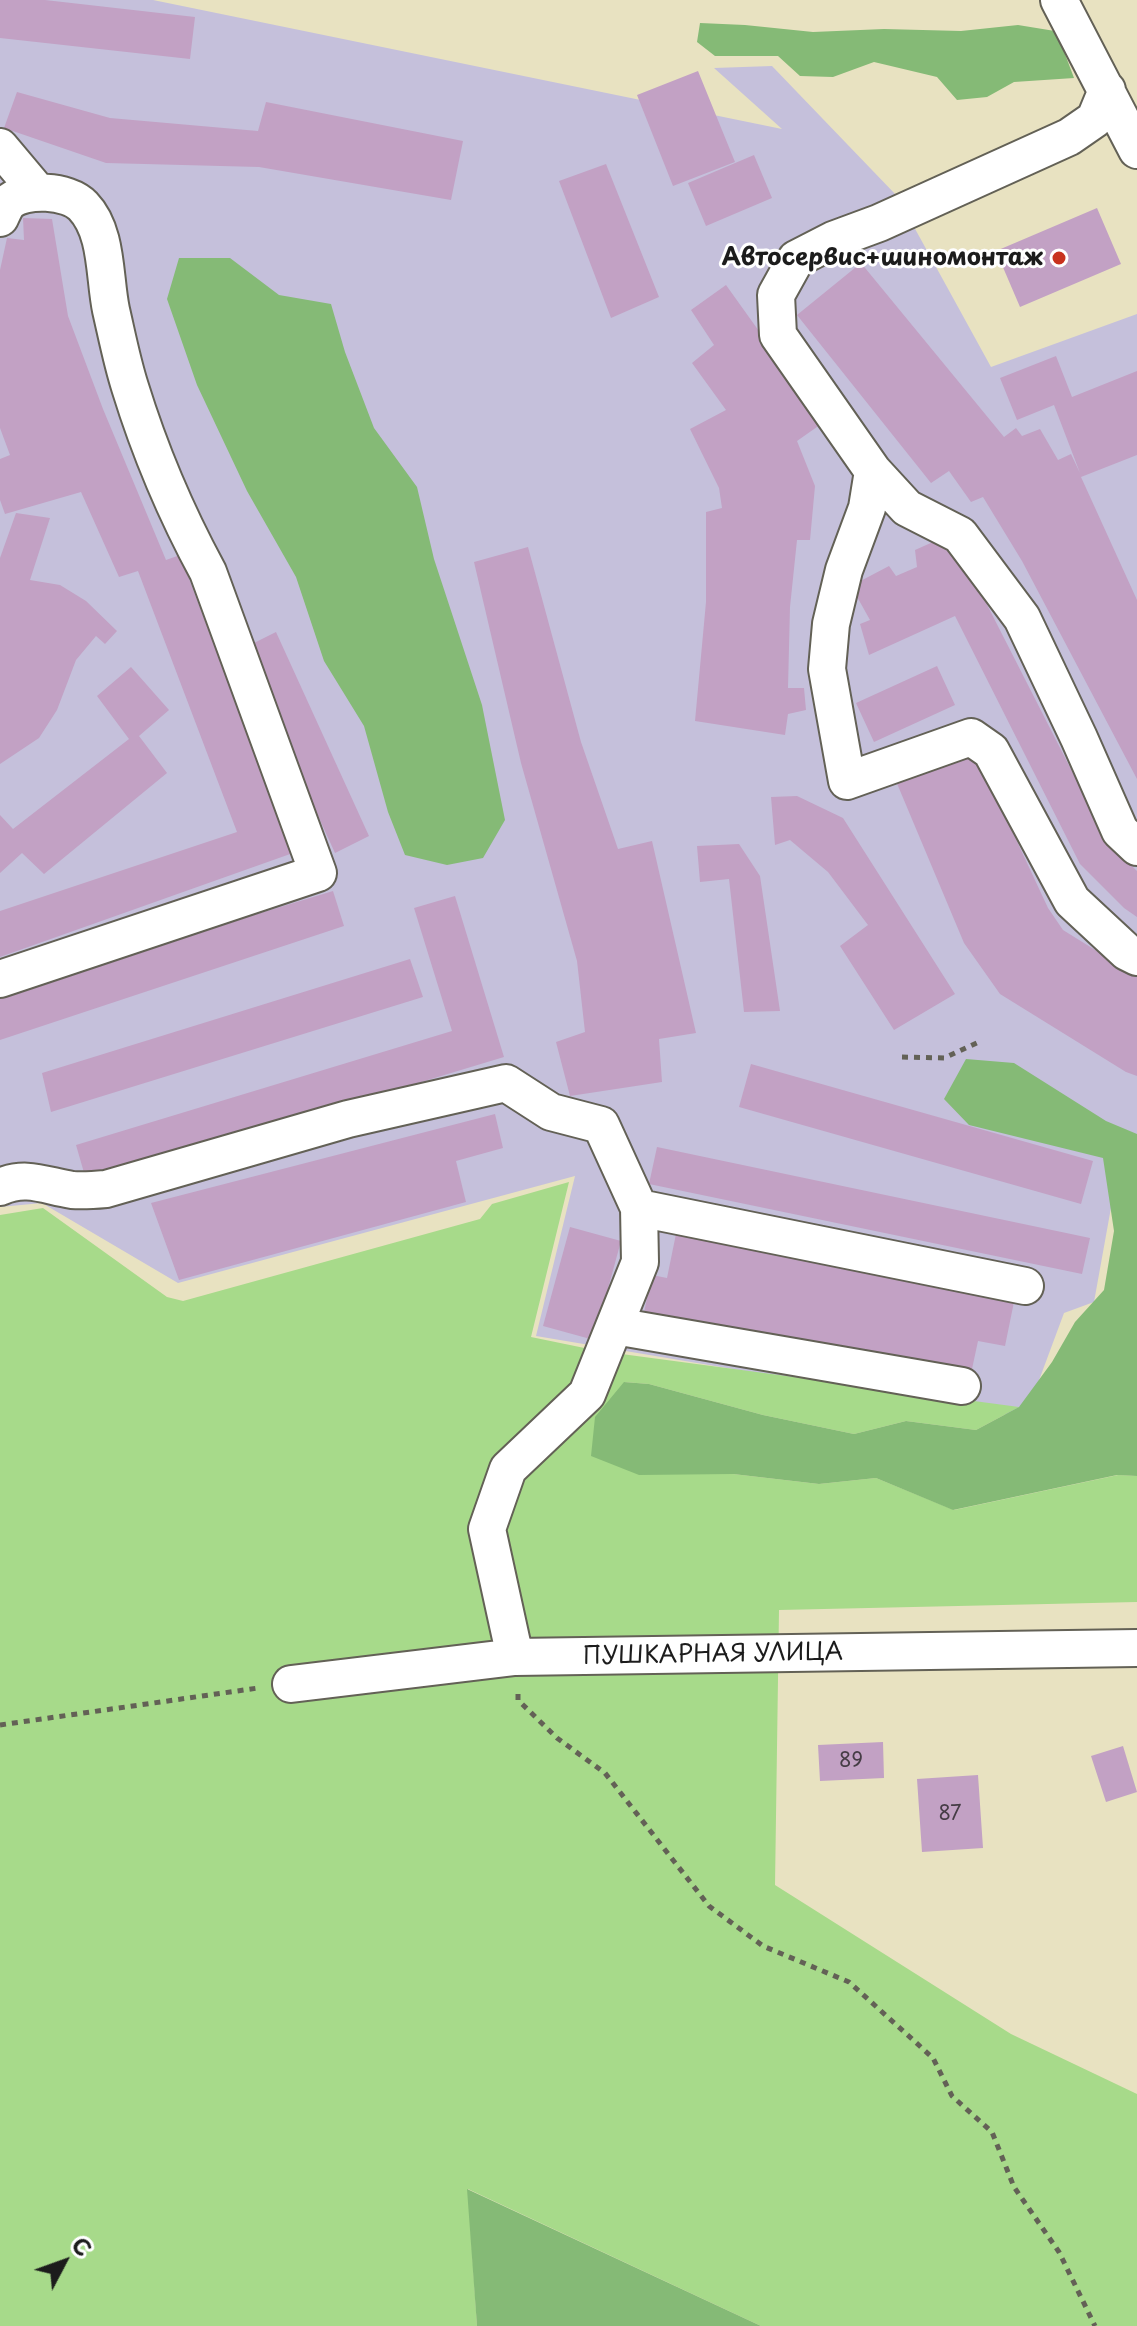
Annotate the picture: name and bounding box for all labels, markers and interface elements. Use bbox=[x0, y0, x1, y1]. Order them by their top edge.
place label: Автосервис+шиномонтаж bbox=[722, 244, 1043, 272]
marker: Автосервис+шиномонтаж bbox=[1050, 249, 1068, 267]
street label: ПУШКАРНАЯ УЛИЦА bbox=[583, 1638, 843, 1672]
house number: 89 bbox=[839, 1749, 863, 1773]
house number: 87 bbox=[939, 1802, 961, 1826]
north arrow bbox=[24, 2222, 104, 2302]
text: С bbox=[65, 2229, 100, 2263]

